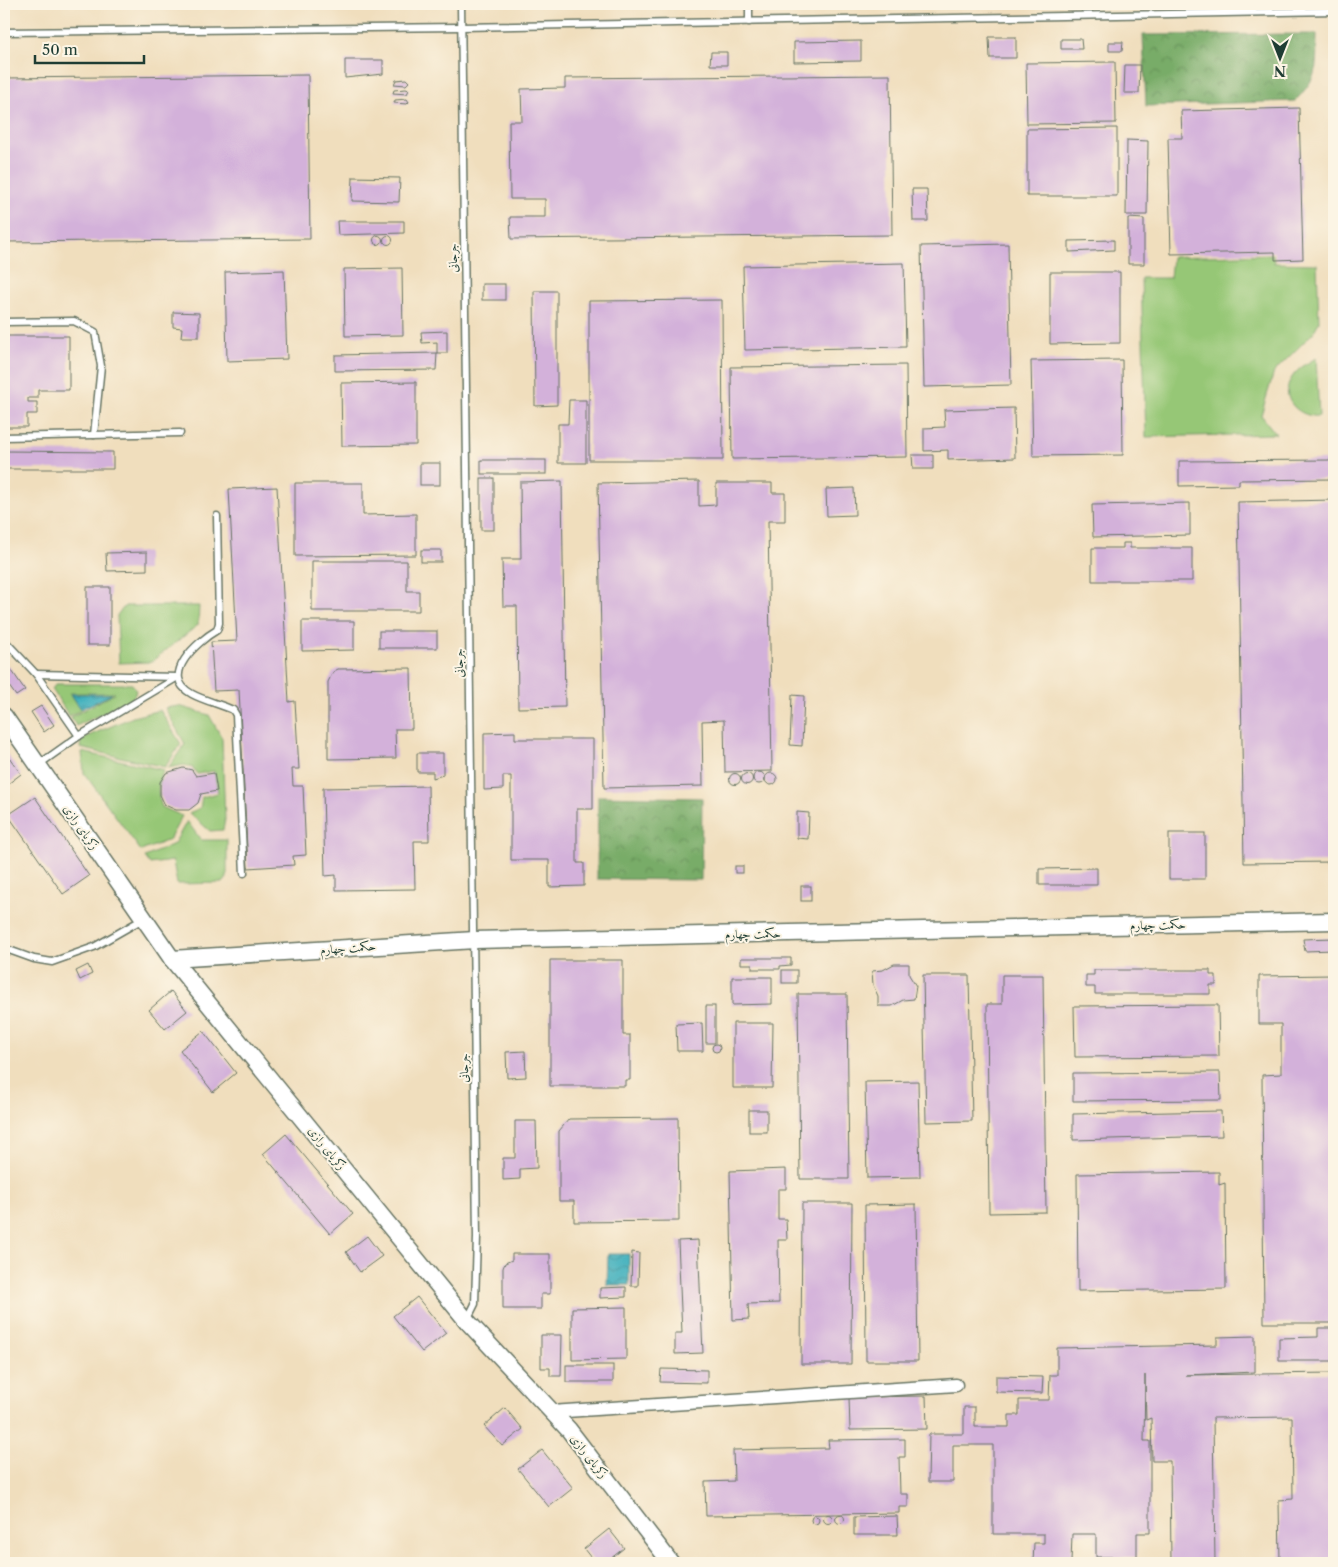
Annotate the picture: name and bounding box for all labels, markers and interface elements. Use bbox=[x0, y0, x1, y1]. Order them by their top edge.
scale bar bbox=[35, 32, 144, 64]
north arrow bbox=[1256, 32, 1306, 82]
text: 50 m bbox=[42, 40, 78, 59]
text: N bbox=[1274, 62, 1286, 80]
street label: جرجانی bbox=[445, 243, 460, 273]
street label: جرجانی bbox=[451, 648, 466, 678]
street label: زکریای رازی bbox=[60, 801, 102, 853]
street label: حکمت چهارم bbox=[1130, 917, 1186, 936]
street label: حکمت چهارم bbox=[725, 926, 781, 945]
street label: حکمت چهارم bbox=[320, 938, 377, 961]
street label: جرجانی bbox=[456, 1053, 471, 1083]
street label: زکریای رازی bbox=[305, 1123, 350, 1173]
street label: زکریای رازی bbox=[567, 1431, 611, 1481]

